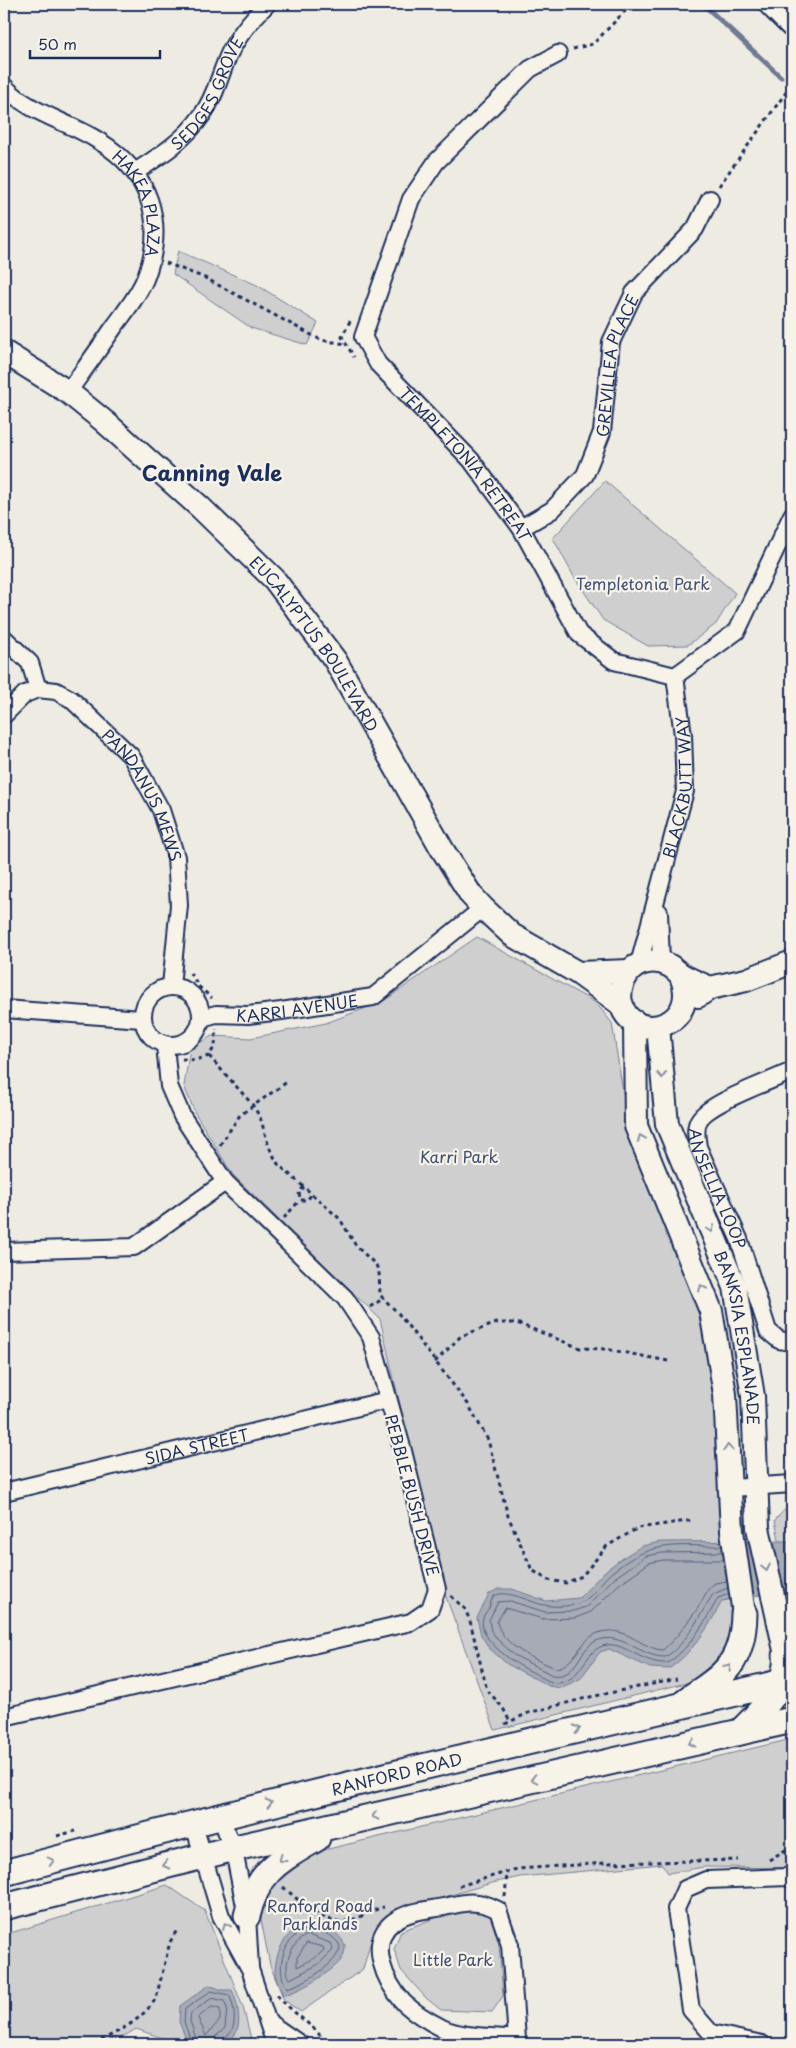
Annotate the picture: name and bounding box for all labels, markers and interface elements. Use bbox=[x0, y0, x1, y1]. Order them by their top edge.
scale bar bbox=[30, 28, 160, 60]
street label: SEDGES GROVE bbox=[165, 31, 249, 155]
text: 50 m bbox=[38, 32, 77, 55]
street label: HAKEA PLAZA bbox=[108, 144, 167, 259]
street label: GREVILLEA PLACE bbox=[590, 290, 644, 438]
street label: TEMPLETONIA RETREAT bbox=[394, 381, 538, 546]
district label: Canning Vale bbox=[142, 456, 282, 488]
street label: EUCALYPTUS BOULEVARD bbox=[245, 550, 385, 736]
park label: Templetonia Park bbox=[576, 571, 710, 595]
street label: BLACKBUTT WAY bbox=[656, 715, 697, 860]
street label: PANDANUS MEWS bbox=[97, 723, 188, 864]
street label: KARRI AVENUE bbox=[236, 987, 359, 1027]
one-way arrow bbox=[656, 1072, 667, 1080]
street label: ANSELLIA LOOP bbox=[684, 1127, 753, 1251]
one-way arrow bbox=[637, 1134, 647, 1143]
park label: Karri Park bbox=[420, 1144, 499, 1168]
one-way arrow bbox=[704, 1224, 715, 1233]
street label: BANKSIA ESPLANADE bbox=[709, 1246, 766, 1426]
one-way arrow bbox=[698, 1284, 708, 1293]
street label: PEBBLE BUSH DRIVE bbox=[380, 1411, 446, 1579]
street label: SIDA STREET bbox=[142, 1422, 251, 1470]
one-way arrow bbox=[723, 1444, 734, 1452]
one-way arrow bbox=[760, 1564, 771, 1573]
one-way arrow bbox=[722, 1663, 731, 1672]
one-way arrow bbox=[572, 1724, 581, 1735]
one-way arrow bbox=[687, 1737, 696, 1748]
street label: RANFORD ROAD bbox=[329, 1746, 464, 1801]
one-way arrow bbox=[529, 1773, 538, 1784]
one-way arrow bbox=[264, 1799, 272, 1809]
one-way arrow bbox=[371, 1810, 380, 1821]
one-way arrow bbox=[278, 1853, 288, 1862]
one-way arrow bbox=[46, 1856, 54, 1866]
one-way arrow bbox=[162, 1859, 170, 1870]
park label: Ranford Road Parklands bbox=[267, 1893, 373, 1935]
one-way arrow bbox=[222, 1923, 232, 1932]
park label: Little Park bbox=[413, 1947, 493, 1971]

